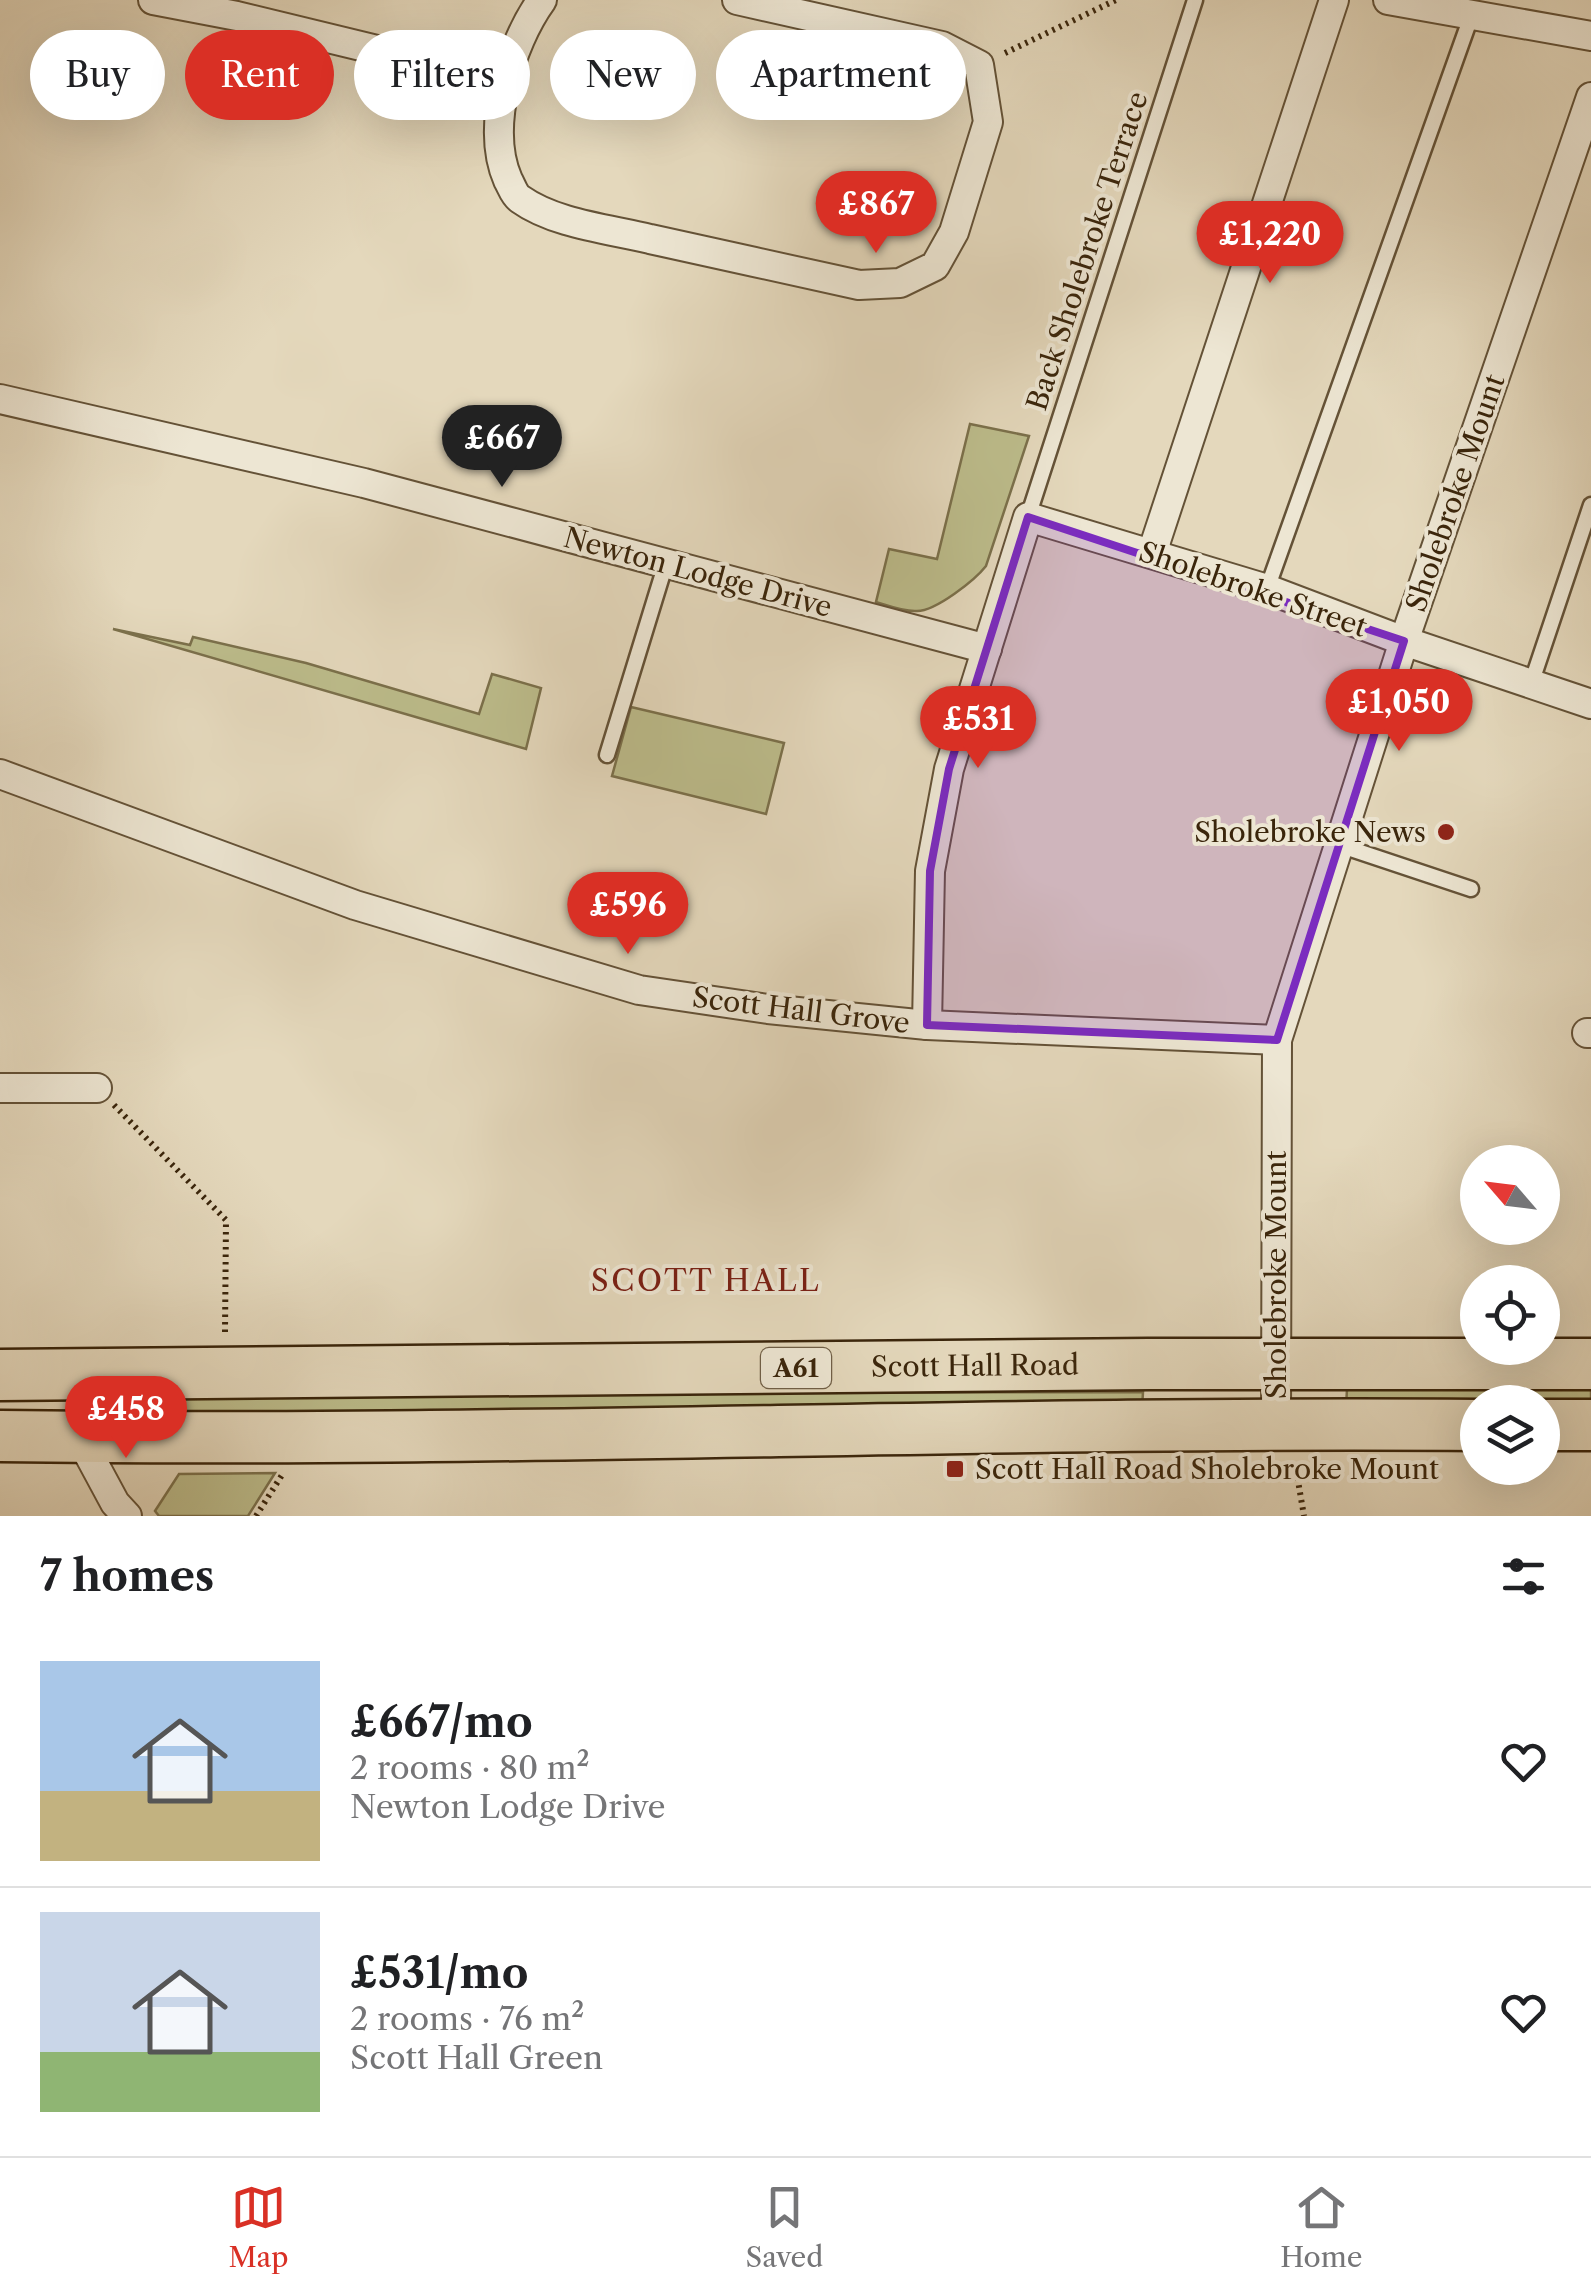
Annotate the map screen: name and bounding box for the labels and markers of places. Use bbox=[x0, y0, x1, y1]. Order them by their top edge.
pin: £867 bbox=[817, 171, 935, 256]
pin: £1,220 bbox=[1189, 201, 1351, 286]
pin: £667 bbox=[443, 405, 561, 490]
pin: £1,050 bbox=[1318, 669, 1480, 754]
pin: £531 bbox=[919, 686, 1037, 771]
place label: Sholebroke News bbox=[1194, 815, 1426, 849]
marker: Sholebroke News bbox=[1435, 821, 1457, 843]
pin: £596 bbox=[569, 872, 687, 957]
pin: £458 bbox=[67, 1376, 185, 1461]
place label: Scott Hall Road Sholebroke Mount bbox=[975, 1452, 1439, 1486]
marker: Scott Hall Road Sholebroke Mount bbox=[944, 1458, 966, 1480]

